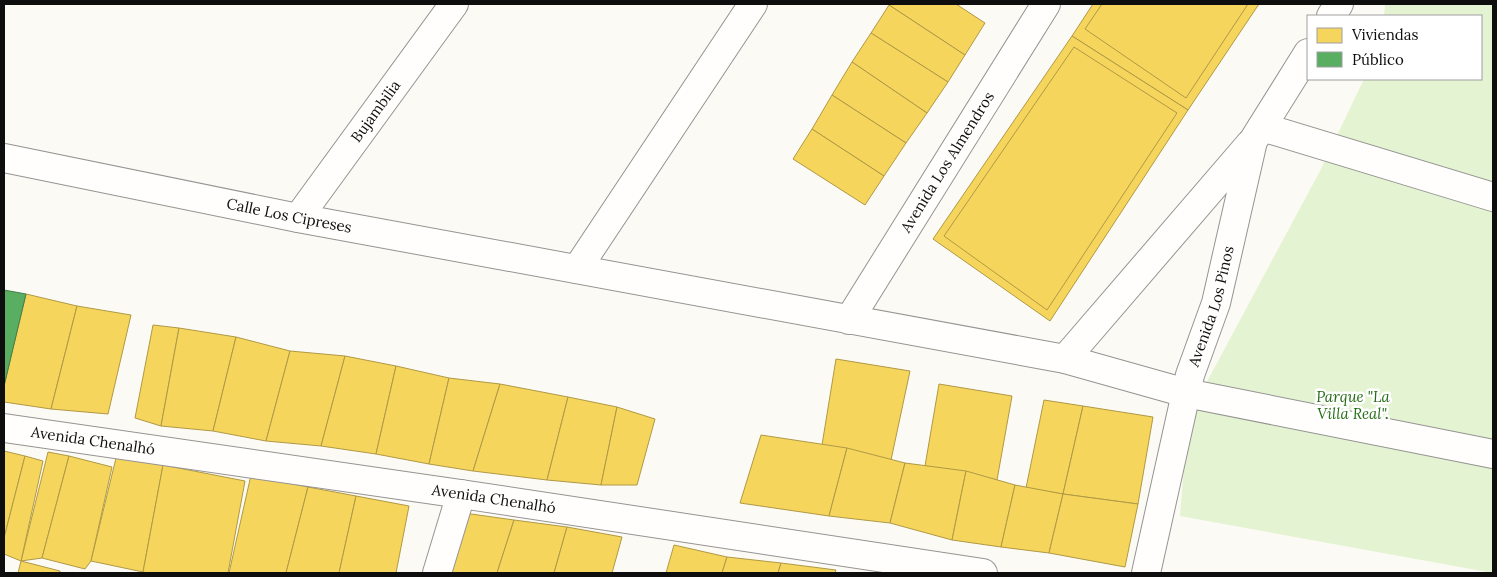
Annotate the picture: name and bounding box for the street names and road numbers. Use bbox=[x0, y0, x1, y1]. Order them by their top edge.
street label: Bujambilia bbox=[346, 76, 404, 146]
street label: Avenida Los Almendros bbox=[895, 88, 998, 237]
street label: Calle Los Cipreses bbox=[225, 194, 353, 237]
street label: Avenida Los Pinos bbox=[1183, 244, 1238, 370]
street label: Avenida Chenalhó bbox=[29, 422, 157, 459]
street label: Avenida Chenalhó bbox=[430, 480, 557, 517]

